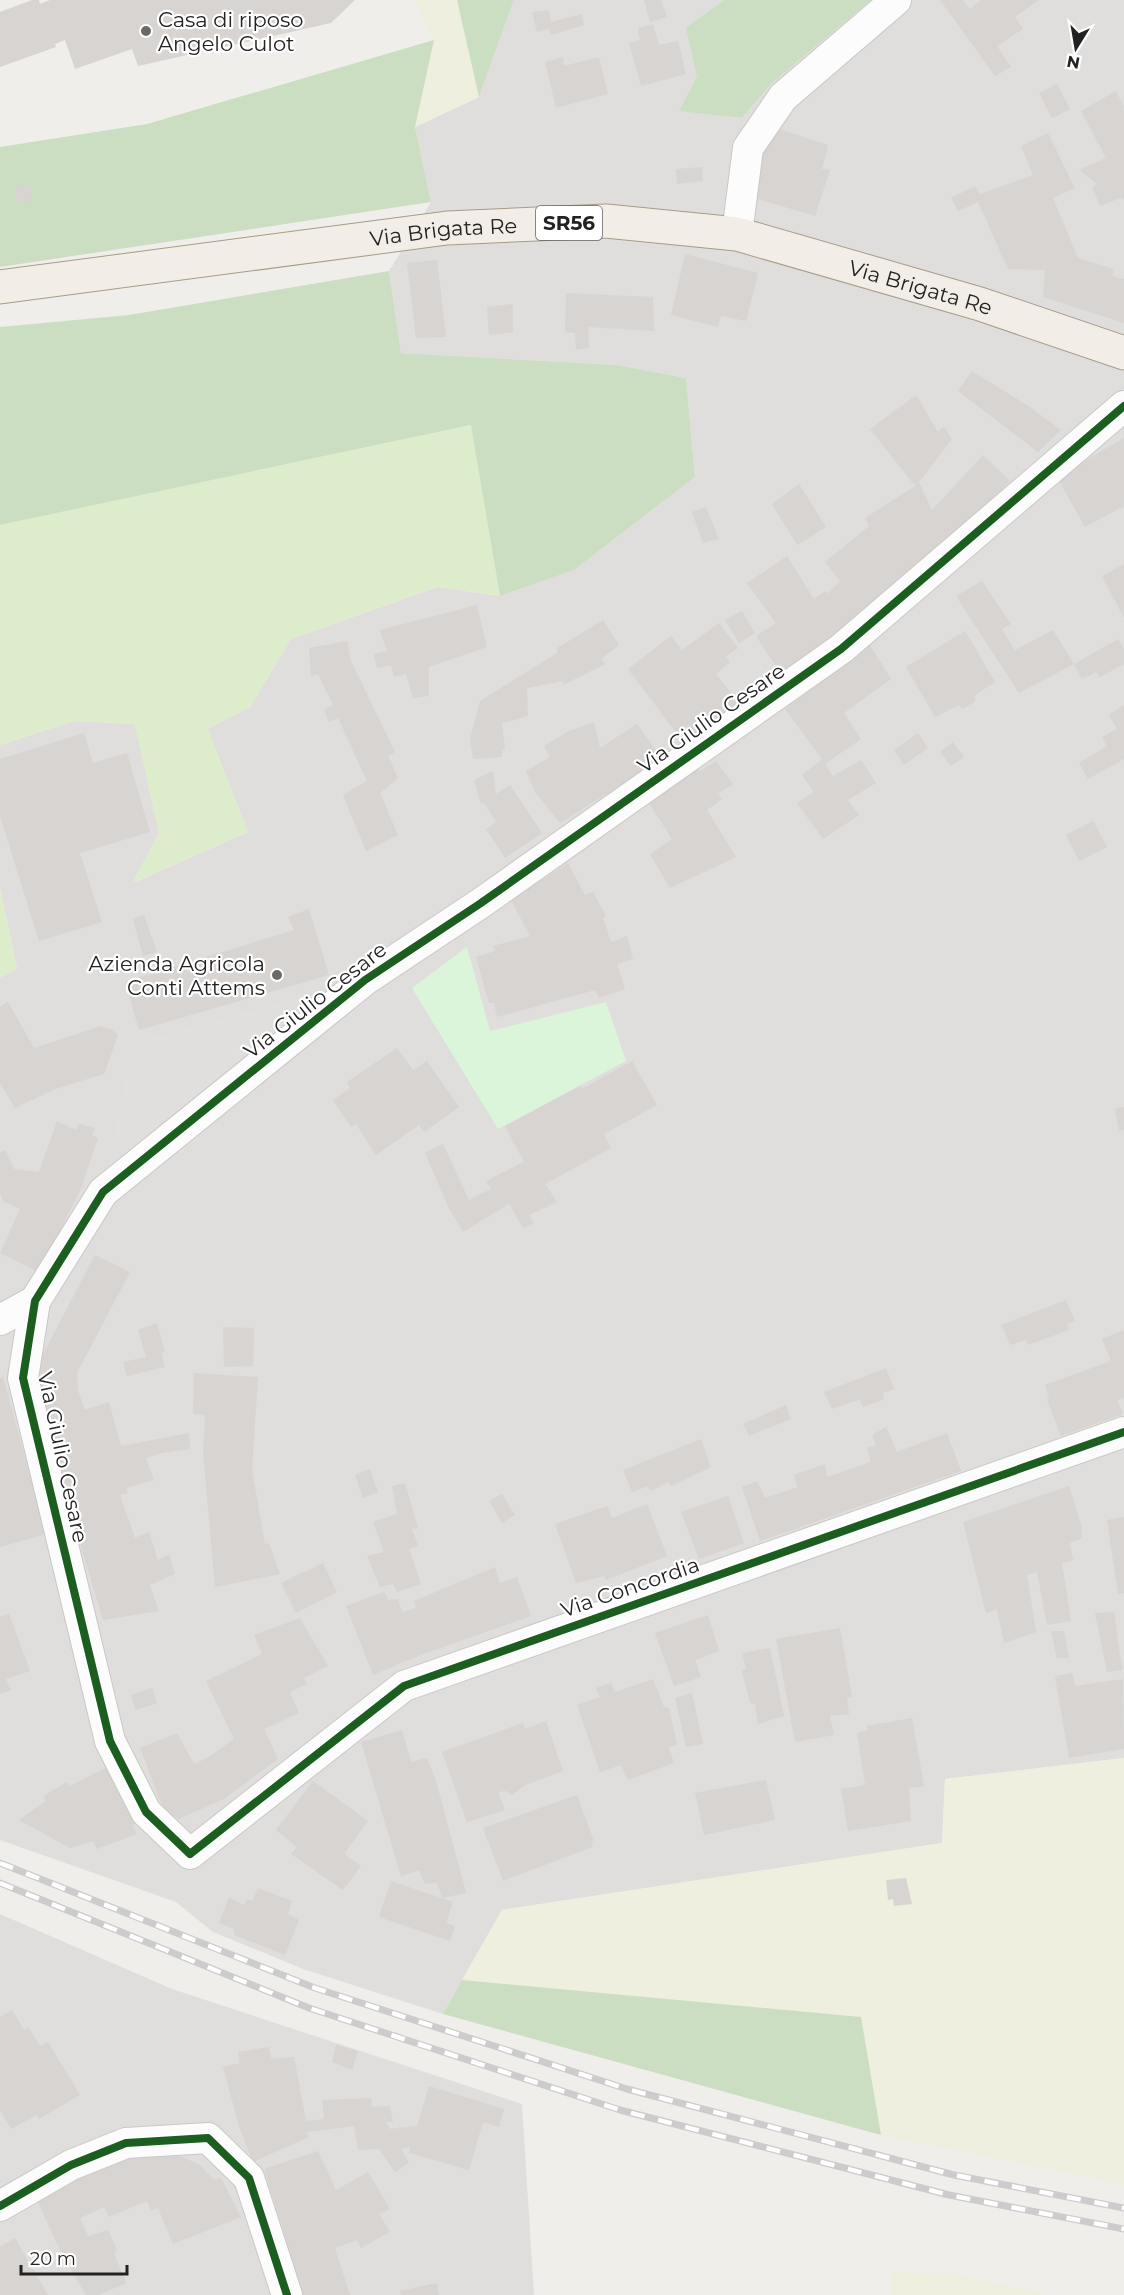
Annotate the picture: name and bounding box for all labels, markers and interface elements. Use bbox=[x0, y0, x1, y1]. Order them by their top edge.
place label: Casa di riposo Angelo Culot bbox=[158, 7, 303, 56]
north arrow bbox=[1046, 18, 1106, 78]
marker: Casa di riposo Angelo Culot bbox=[139, 24, 153, 38]
text: N bbox=[1065, 52, 1081, 73]
road number: SR56 bbox=[536, 206, 602, 240]
street label: Via Brigata Re bbox=[368, 212, 518, 251]
street label: Via Brigata Re bbox=[846, 254, 996, 320]
street label: Via Giulio Cesare bbox=[632, 658, 790, 778]
street label: Via Giulio Cesare bbox=[239, 936, 391, 1064]
place label: Azienda Agricola Conti Attems bbox=[88, 951, 265, 1000]
marker: Azienda Agricola Conti Attems bbox=[270, 968, 284, 982]
street label: Via Giulio Cesare bbox=[33, 1369, 93, 1545]
street label: Via Concordia bbox=[557, 1552, 703, 1622]
scale bar bbox=[21, 2238, 128, 2276]
text: 20 m bbox=[30, 2248, 76, 2270]

